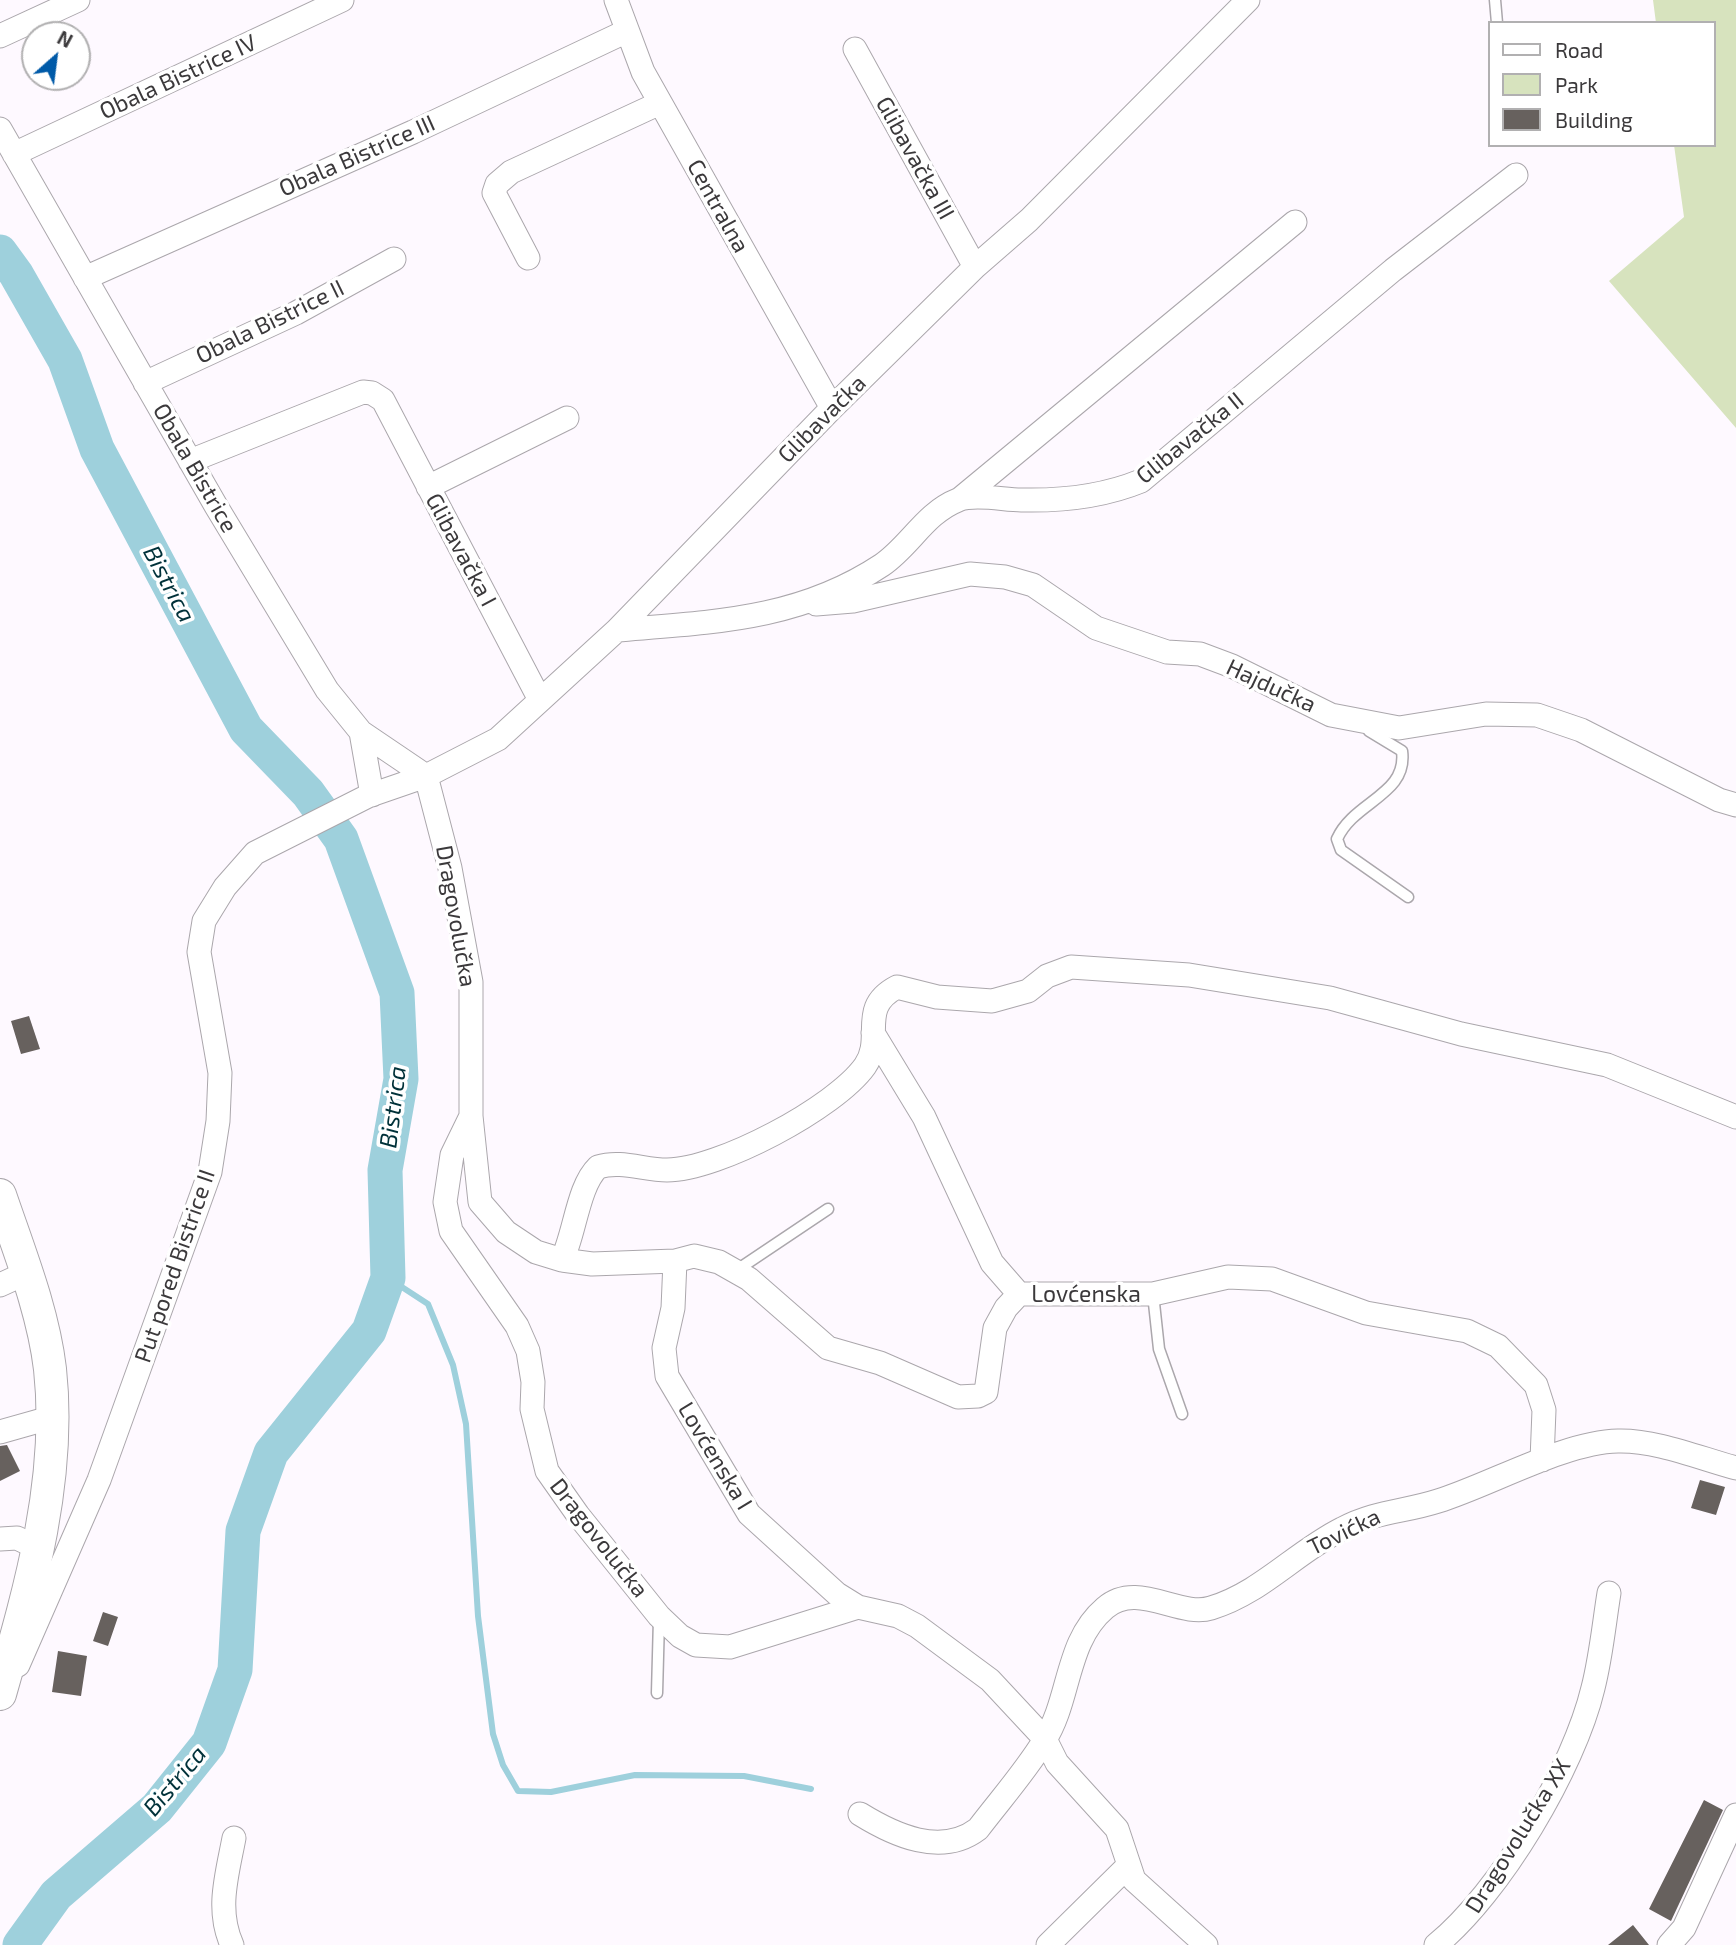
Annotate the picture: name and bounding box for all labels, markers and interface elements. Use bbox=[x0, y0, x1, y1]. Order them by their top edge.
north arrow bbox=[21, 21, 91, 91]
legend bbox=[1488, 21, 1715, 147]
text: N bbox=[54, 25, 77, 52]
street label: Obala Bistrice IV bbox=[95, 29, 261, 125]
text: Road bbox=[1555, 37, 1603, 62]
text: Park bbox=[1555, 72, 1598, 97]
street label: Glibavačka III bbox=[870, 92, 960, 224]
text: Building bbox=[1555, 107, 1633, 132]
street label: Obala Bistrice III bbox=[275, 109, 439, 203]
street label: Centralna bbox=[681, 155, 755, 257]
street label: Obala Bistrice II bbox=[191, 274, 349, 370]
street label: Glibavačka bbox=[772, 369, 872, 469]
street label: Glibavačka II bbox=[1131, 386, 1249, 490]
street label: Obala Bistrice bbox=[147, 399, 243, 537]
street label: Glibavačka I bbox=[420, 489, 502, 611]
water label: Bistrica bbox=[137, 541, 201, 627]
street label: Hajdučka bbox=[1222, 653, 1320, 719]
street label: Dragovolučka bbox=[430, 843, 482, 989]
water label: Bistrica bbox=[374, 1064, 412, 1150]
street label: Put pored Bistrice II bbox=[129, 1166, 221, 1366]
street label: Lovćenska bbox=[1031, 1280, 1141, 1308]
street label: Lovćenska I bbox=[672, 1397, 758, 1515]
street label: Dragovolučka bbox=[544, 1473, 654, 1603]
street label: Tovićka bbox=[1303, 1503, 1385, 1561]
water label: Bistrica bbox=[137, 1740, 213, 1822]
street label: Dragovolučka XX bbox=[1459, 1754, 1577, 1918]

